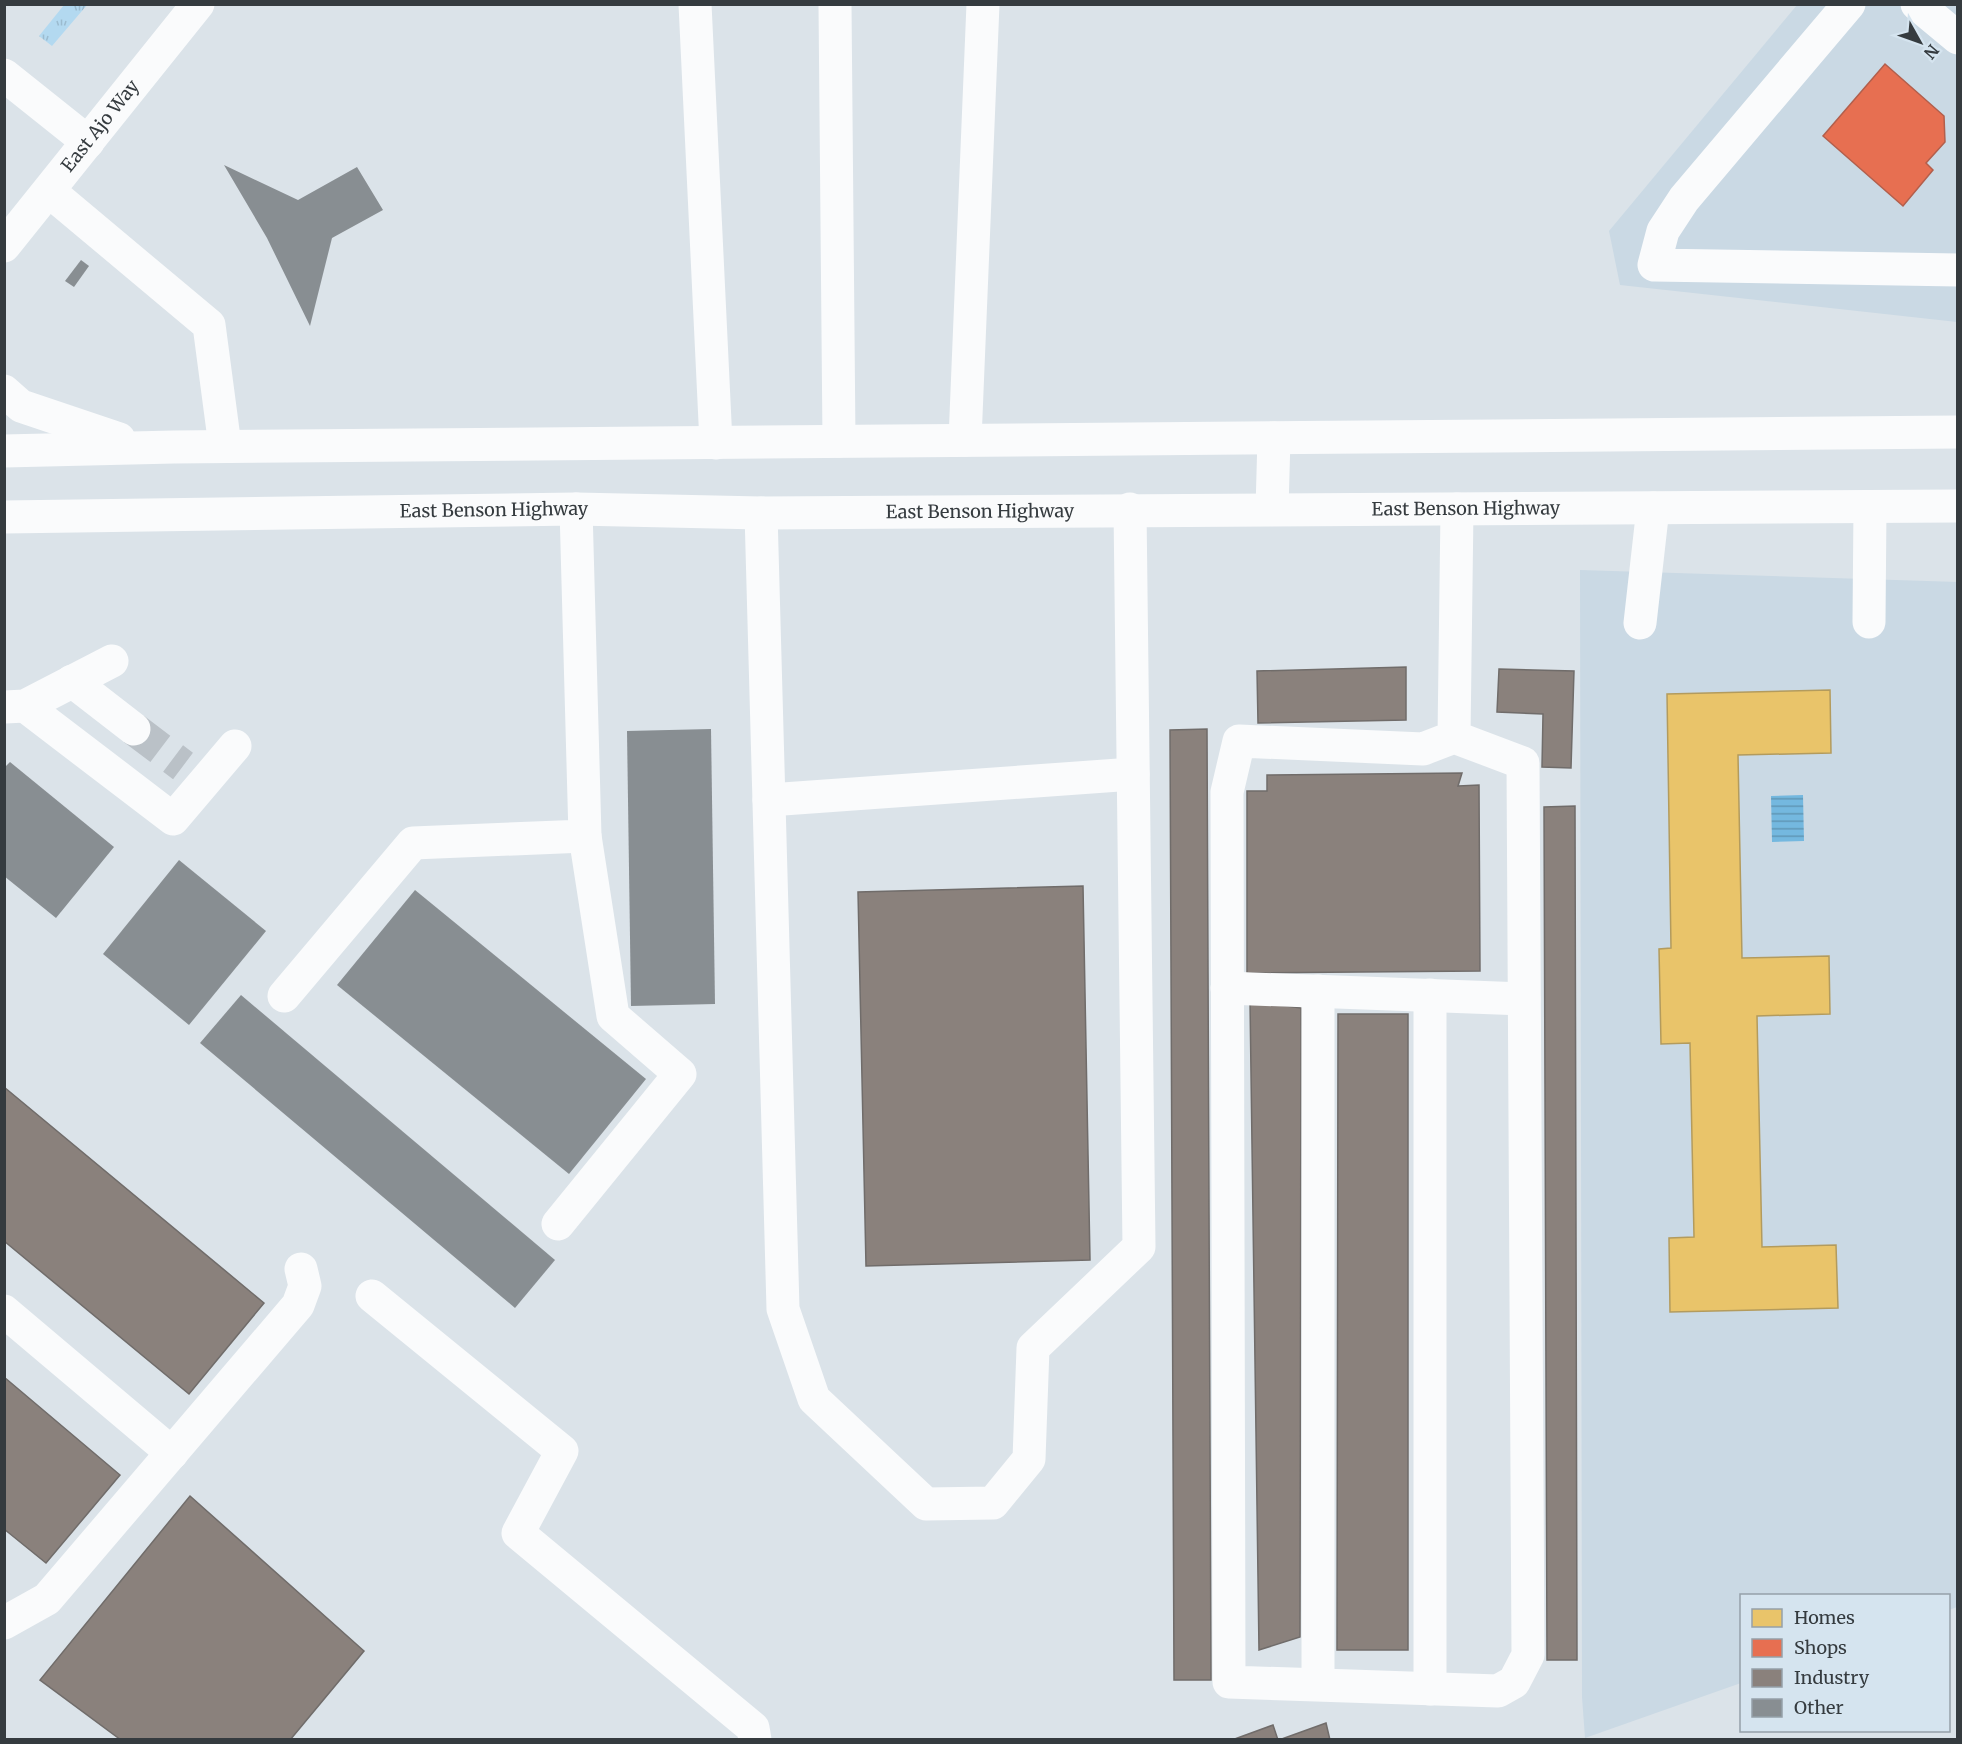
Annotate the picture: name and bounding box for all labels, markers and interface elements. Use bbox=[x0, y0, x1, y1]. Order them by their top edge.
north arrow bbox=[1890, 12, 1950, 72]
text: N bbox=[1920, 40, 1943, 63]
street label: East Ajo Way bbox=[56, 74, 144, 176]
street label: East Benson Highway bbox=[1372, 496, 1561, 520]
street label: East Benson Highway bbox=[399, 497, 589, 522]
street label: East Benson Highway bbox=[886, 499, 1075, 523]
legend bbox=[1740, 1594, 1950, 1732]
text: Homes bbox=[1794, 1606, 1855, 1629]
text: Shops bbox=[1794, 1636, 1847, 1659]
text: Industry bbox=[1794, 1666, 1870, 1689]
text: Other bbox=[1794, 1696, 1844, 1719]

